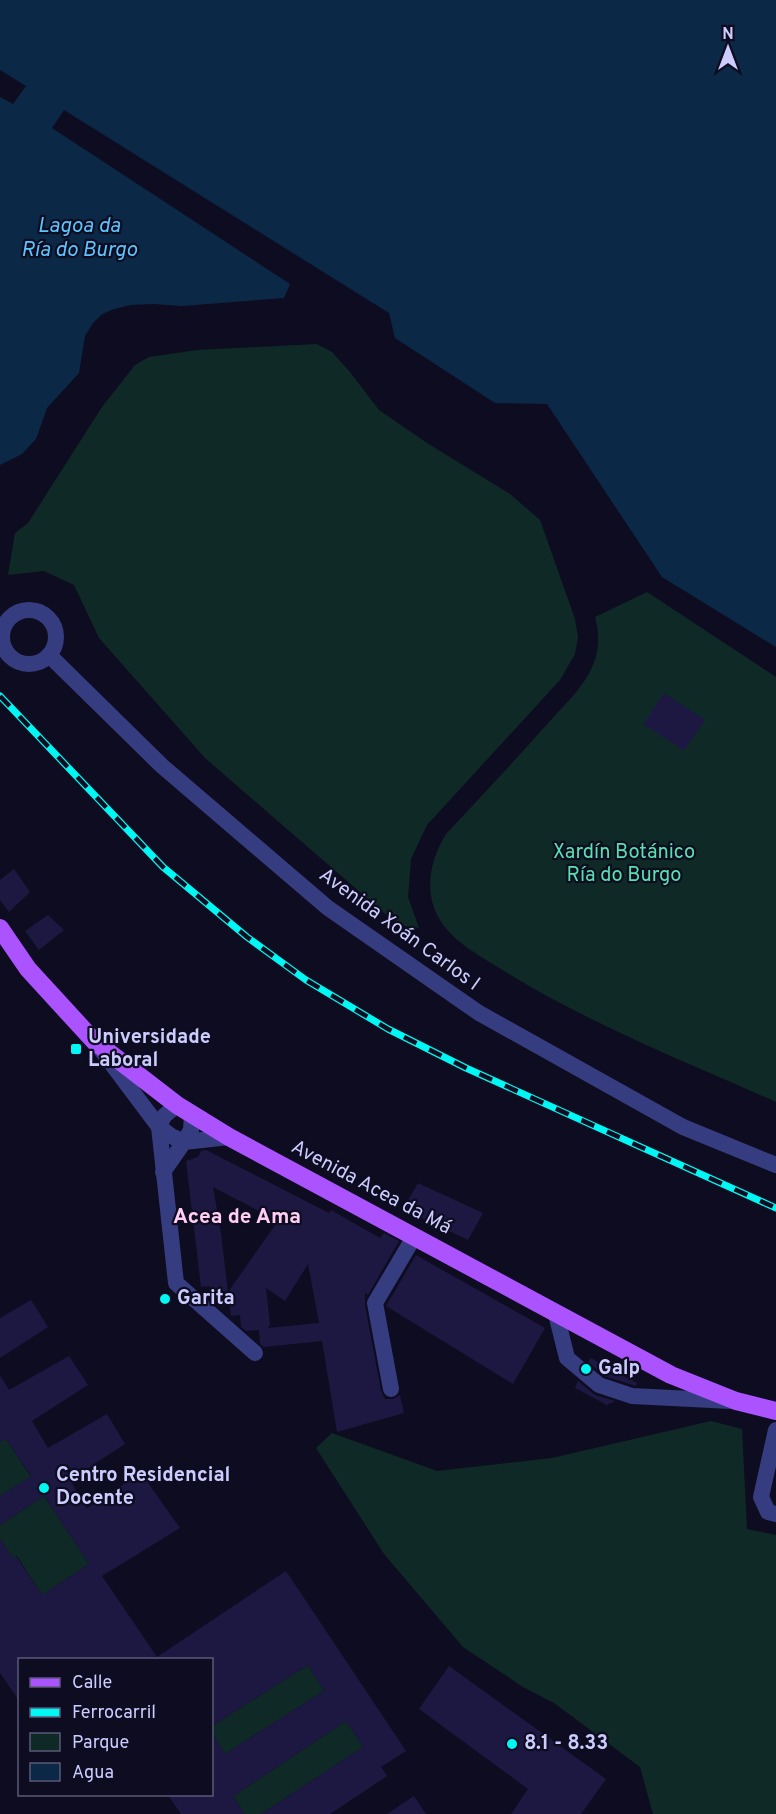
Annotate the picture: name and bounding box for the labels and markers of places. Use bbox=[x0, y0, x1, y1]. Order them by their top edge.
place label: Universidade Laboral bbox=[88, 1025, 211, 1074]
marker: Universidade Laboral bbox=[69, 1042, 83, 1056]
place label: Garita bbox=[177, 1286, 235, 1312]
marker: Garita bbox=[158, 1292, 172, 1306]
place label: Galp bbox=[598, 1356, 640, 1382]
marker: Galp bbox=[579, 1362, 593, 1376]
place label: Centro Residencial Docente bbox=[56, 1463, 230, 1512]
marker: Centro Residencial Docente bbox=[37, 1481, 51, 1495]
place label: 8.1 - 8.33 bbox=[524, 1731, 608, 1757]
marker: 8.1 - 8.33 bbox=[505, 1737, 519, 1751]

